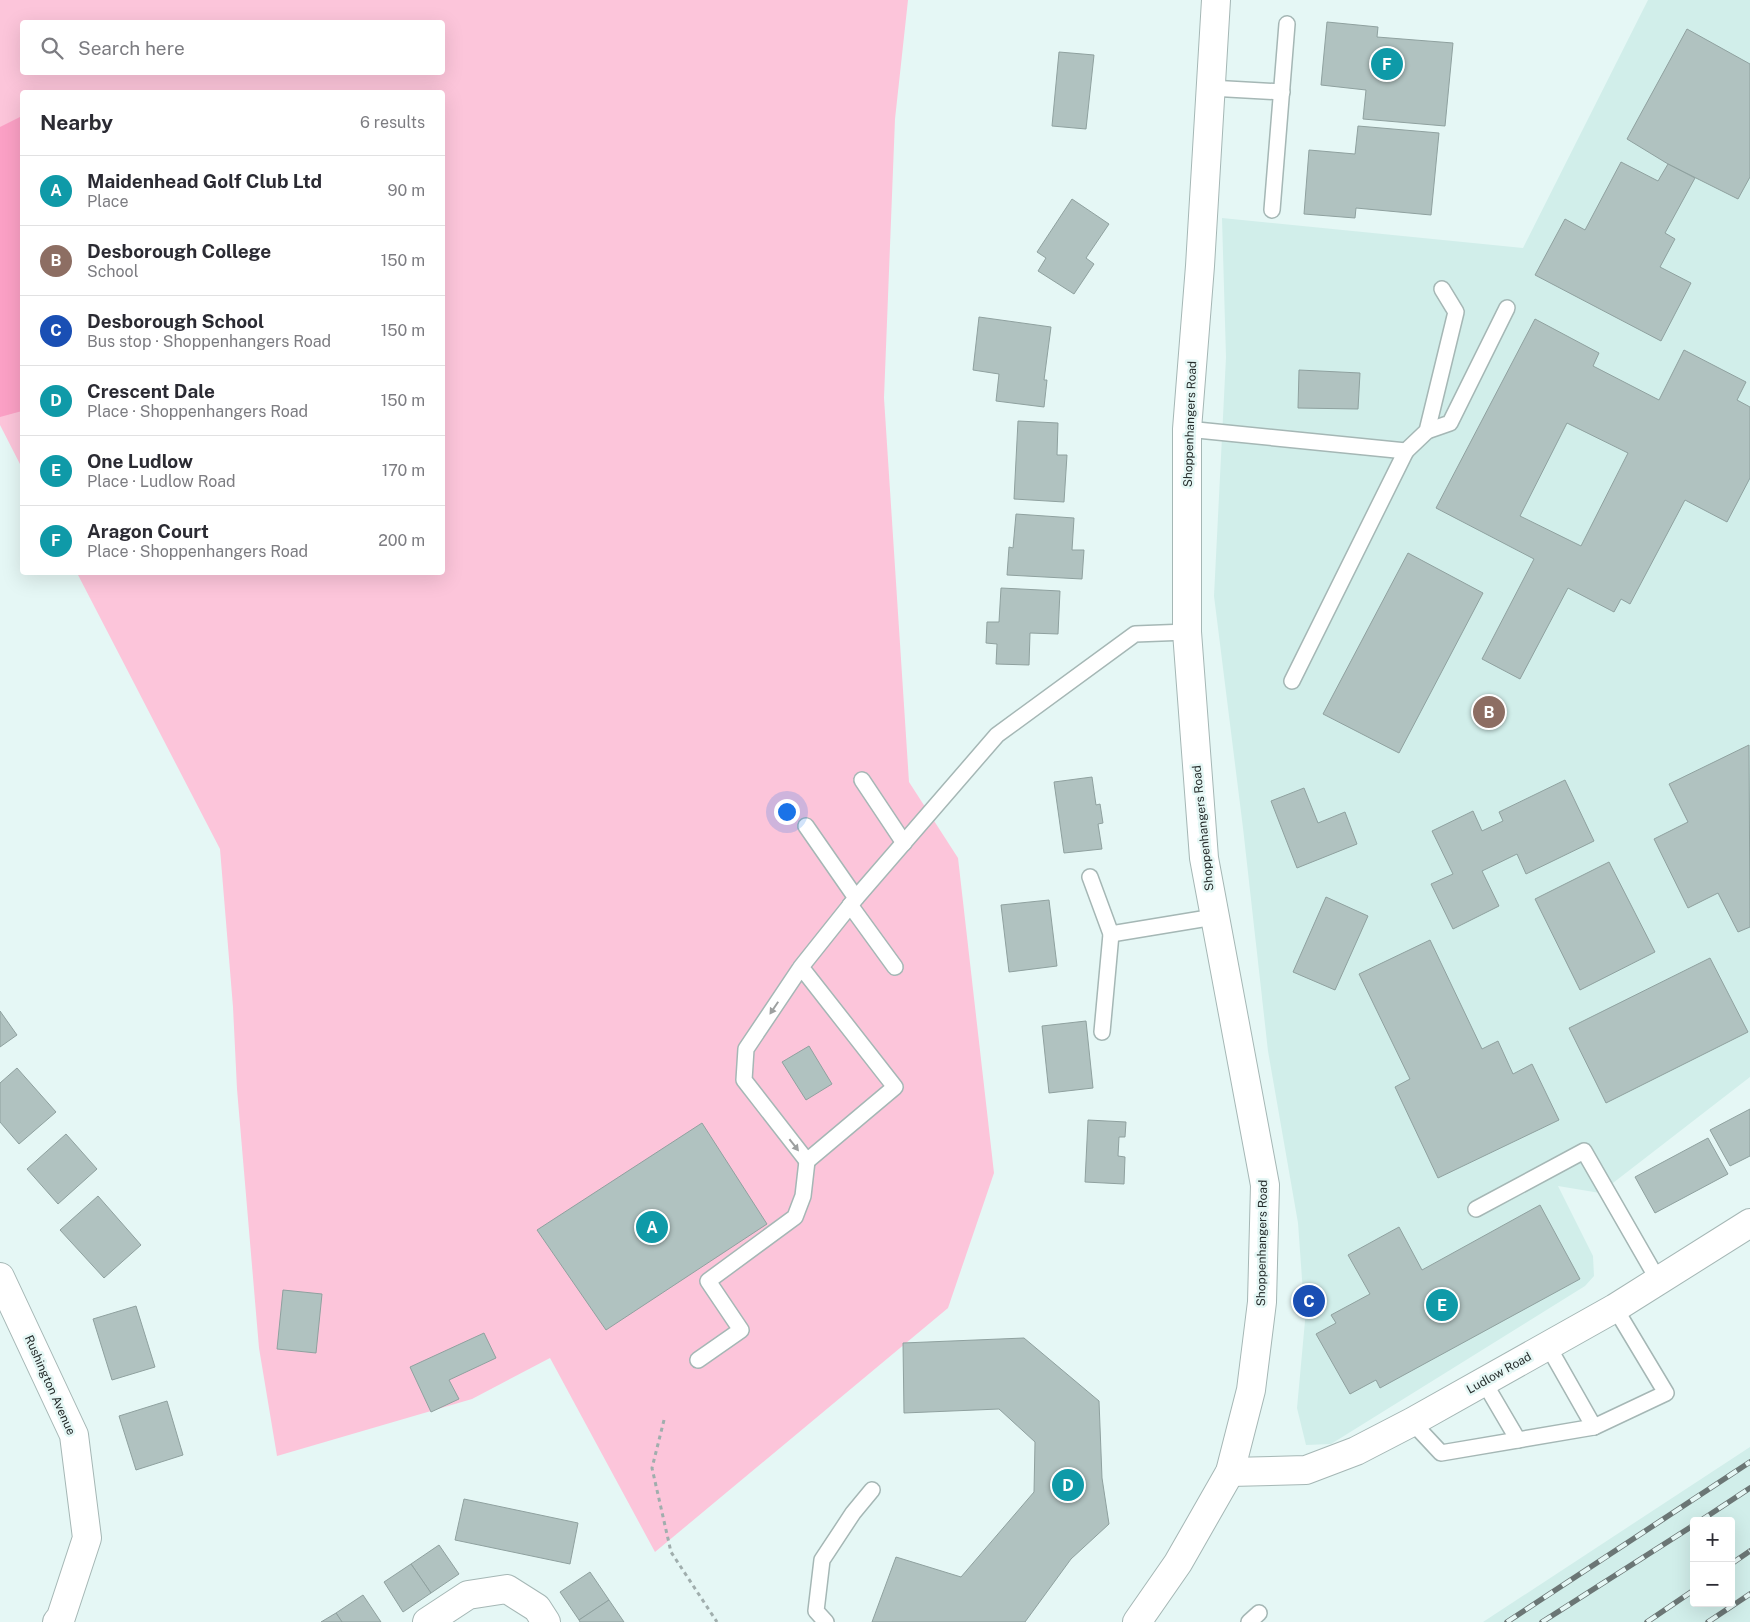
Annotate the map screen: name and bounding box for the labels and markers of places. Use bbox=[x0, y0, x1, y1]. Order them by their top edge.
pin: F bbox=[1371, 45, 1403, 83]
pin: B bbox=[1473, 693, 1505, 731]
pin: A bbox=[636, 1208, 668, 1246]
pin: C bbox=[1293, 1282, 1325, 1320]
pin: E bbox=[1426, 1286, 1458, 1324]
pin: D bbox=[1052, 1466, 1084, 1504]

